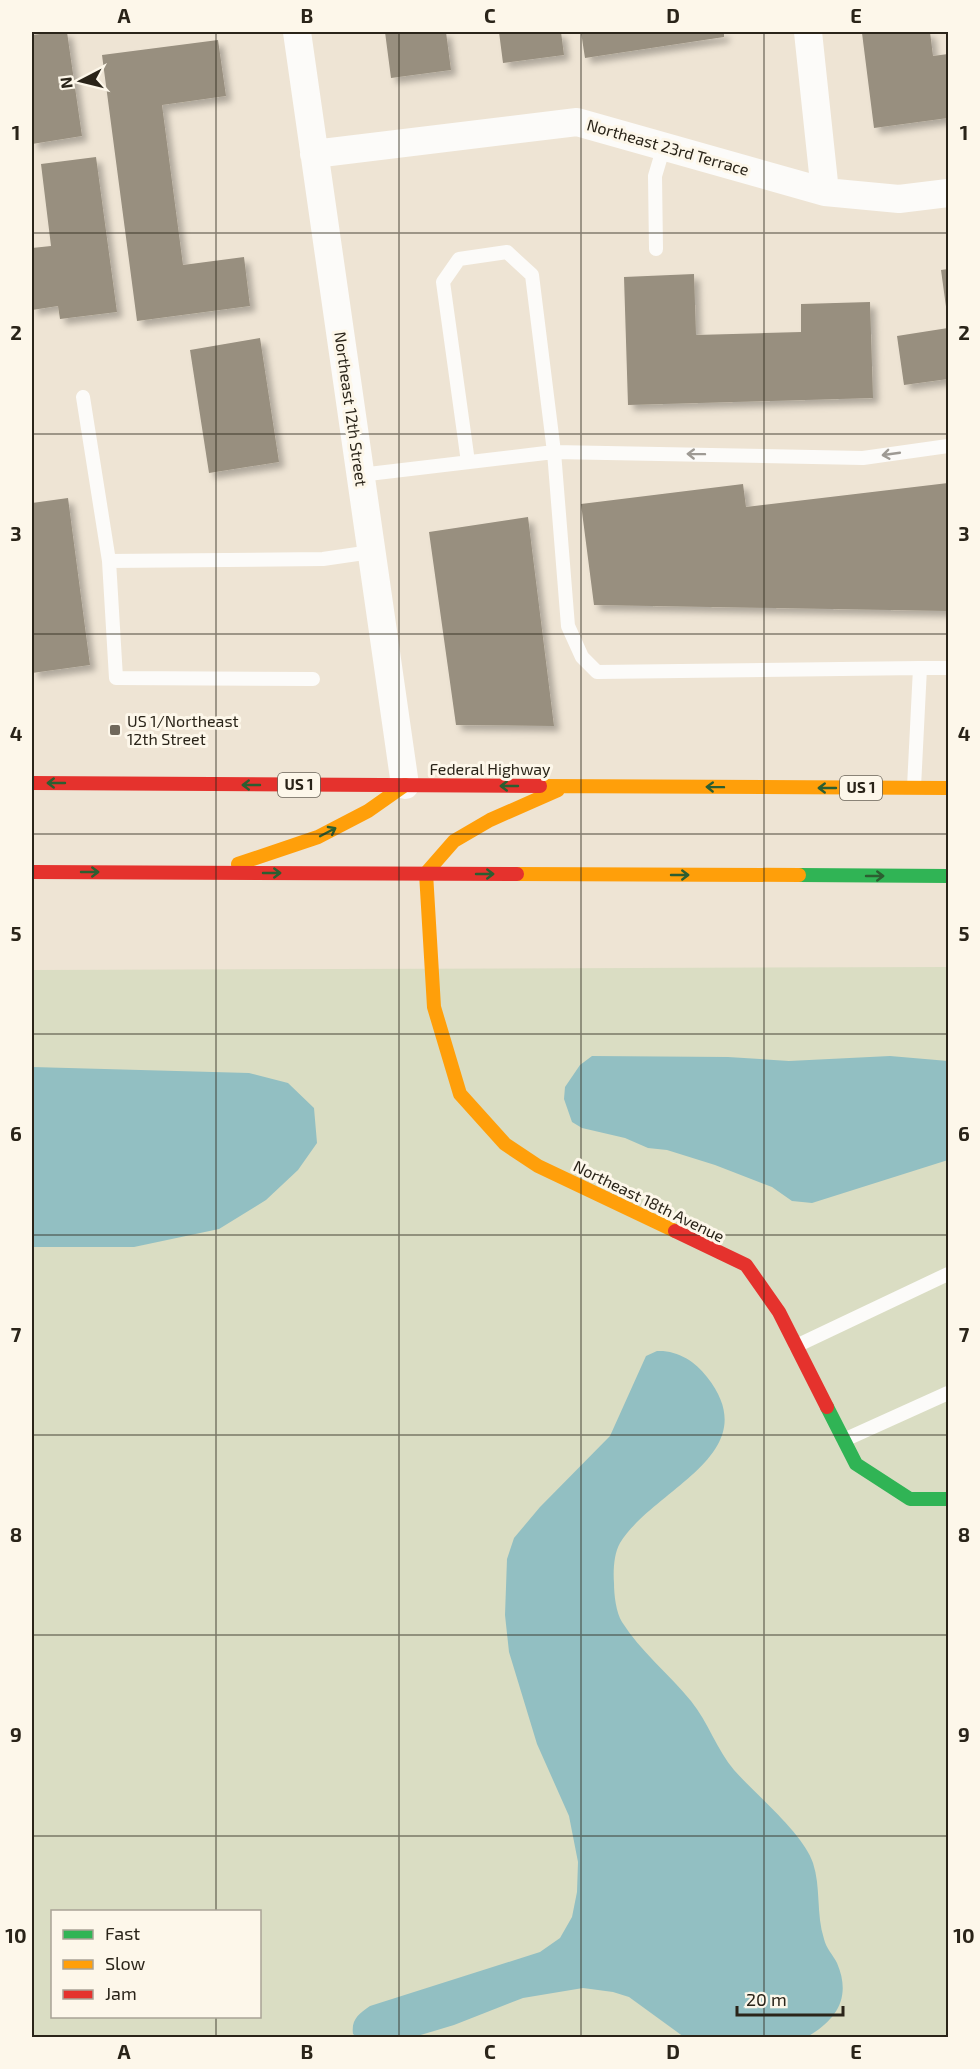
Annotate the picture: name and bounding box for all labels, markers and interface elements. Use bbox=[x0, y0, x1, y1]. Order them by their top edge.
text: A bbox=[117, 3, 131, 27]
text: B bbox=[301, 3, 313, 27]
text: C bbox=[484, 3, 496, 27]
text: D bbox=[666, 3, 680, 27]
text: E bbox=[850, 3, 862, 27]
north arrow bbox=[51, 51, 111, 111]
text: N bbox=[55, 76, 76, 90]
street label: Northeast 23rd Terrace bbox=[585, 114, 751, 179]
text: 1 bbox=[12, 120, 20, 144]
text: 1 bbox=[960, 120, 968, 144]
text: 2 bbox=[10, 320, 22, 344]
text: 2 bbox=[958, 320, 970, 344]
street label: Northeast 12th Street bbox=[331, 330, 372, 488]
one-way arrow bbox=[686, 449, 706, 460]
one-way arrow bbox=[881, 449, 901, 460]
text: 3 bbox=[10, 521, 22, 545]
text: 3 bbox=[958, 521, 970, 545]
place label: US 1/Northeast 12th Street bbox=[127, 711, 239, 748]
text: 4 bbox=[10, 721, 23, 745]
text: 4 bbox=[958, 721, 971, 745]
marker: US 1/Northeast 12th Street bbox=[108, 723, 122, 737]
street label: Federal Highway bbox=[429, 759, 551, 778]
road number: US 1 bbox=[278, 773, 320, 797]
road number: US 1 bbox=[840, 776, 882, 800]
one-way arrow bbox=[46, 777, 66, 789]
one-way arrow bbox=[241, 779, 261, 790]
one-way arrow bbox=[499, 780, 519, 792]
one-way arrow bbox=[705, 781, 725, 793]
one-way arrow bbox=[818, 782, 838, 794]
one-way arrow bbox=[319, 826, 337, 837]
one-way arrow bbox=[79, 866, 99, 878]
one-way arrow bbox=[262, 867, 282, 879]
one-way arrow bbox=[474, 868, 494, 880]
one-way arrow bbox=[669, 869, 689, 881]
one-way arrow bbox=[864, 870, 884, 882]
text: 5 bbox=[10, 921, 22, 945]
text: 5 bbox=[958, 921, 970, 945]
text: 6 bbox=[10, 1121, 22, 1145]
text: 6 bbox=[958, 1121, 970, 1145]
street label: Northeast 18th Avenue bbox=[571, 1156, 728, 1245]
text: 7 bbox=[11, 1322, 22, 1346]
text: 7 bbox=[959, 1322, 970, 1346]
text: 8 bbox=[10, 1522, 22, 1546]
text: 8 bbox=[958, 1522, 970, 1546]
text: 9 bbox=[10, 1722, 22, 1746]
text: 9 bbox=[958, 1722, 970, 1746]
legend bbox=[51, 1910, 261, 2018]
text: Fast bbox=[105, 1922, 140, 1944]
text: 10 bbox=[5, 1923, 27, 1947]
text: 10 bbox=[953, 1923, 975, 1947]
text: Slow bbox=[105, 1952, 146, 1974]
scale bar bbox=[737, 1979, 844, 2017]
text: Jam bbox=[105, 1982, 137, 2004]
text: 20 m bbox=[746, 1988, 787, 2010]
text: A bbox=[117, 2039, 131, 2063]
text: B bbox=[301, 2039, 313, 2063]
text: C bbox=[484, 2039, 496, 2063]
text: D bbox=[666, 2039, 680, 2063]
text: E bbox=[850, 2039, 862, 2063]

